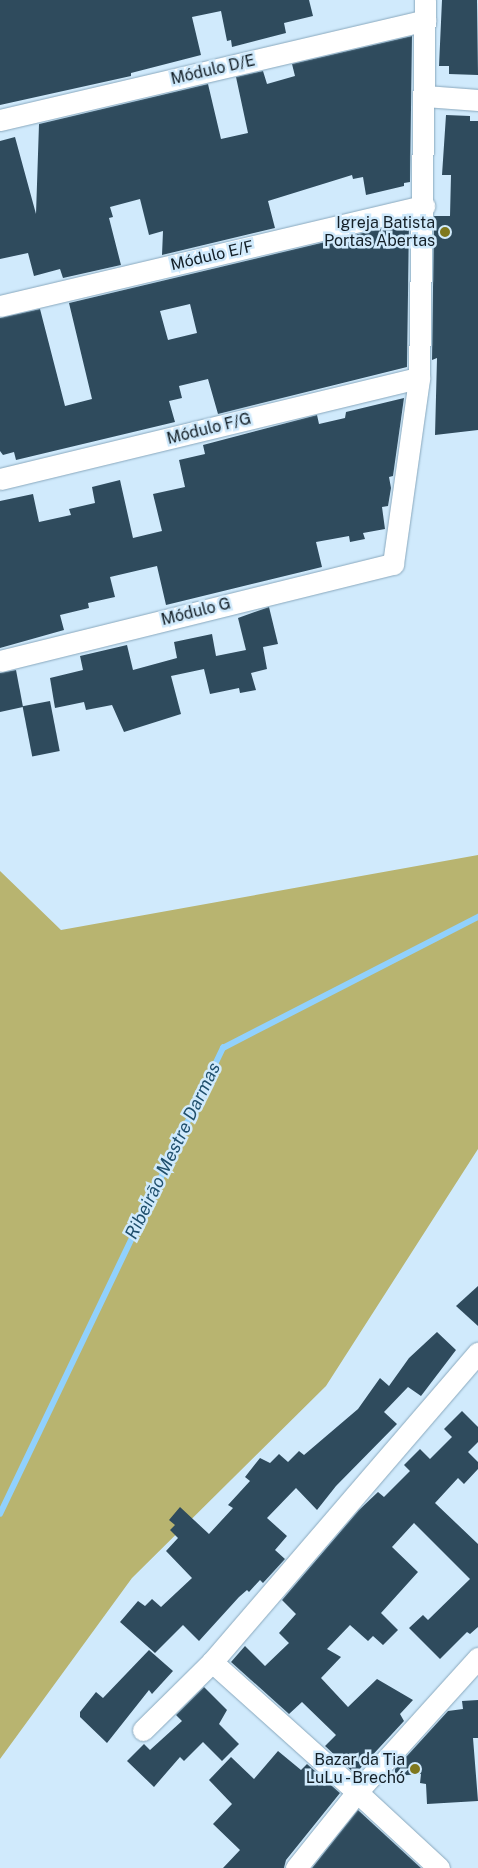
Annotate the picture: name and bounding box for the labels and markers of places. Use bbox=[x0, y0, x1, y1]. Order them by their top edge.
place label: Igreja Batista Portas Abertas bbox=[324, 213, 435, 251]
marker: Igreja Batista Portas Abertas bbox=[439, 226, 451, 238]
place label: Bazar da Tia LuLu - Brechó bbox=[301, 1750, 405, 1788]
marker: Bazar da Tia LuLu - Brechó bbox=[409, 1763, 421, 1775]

